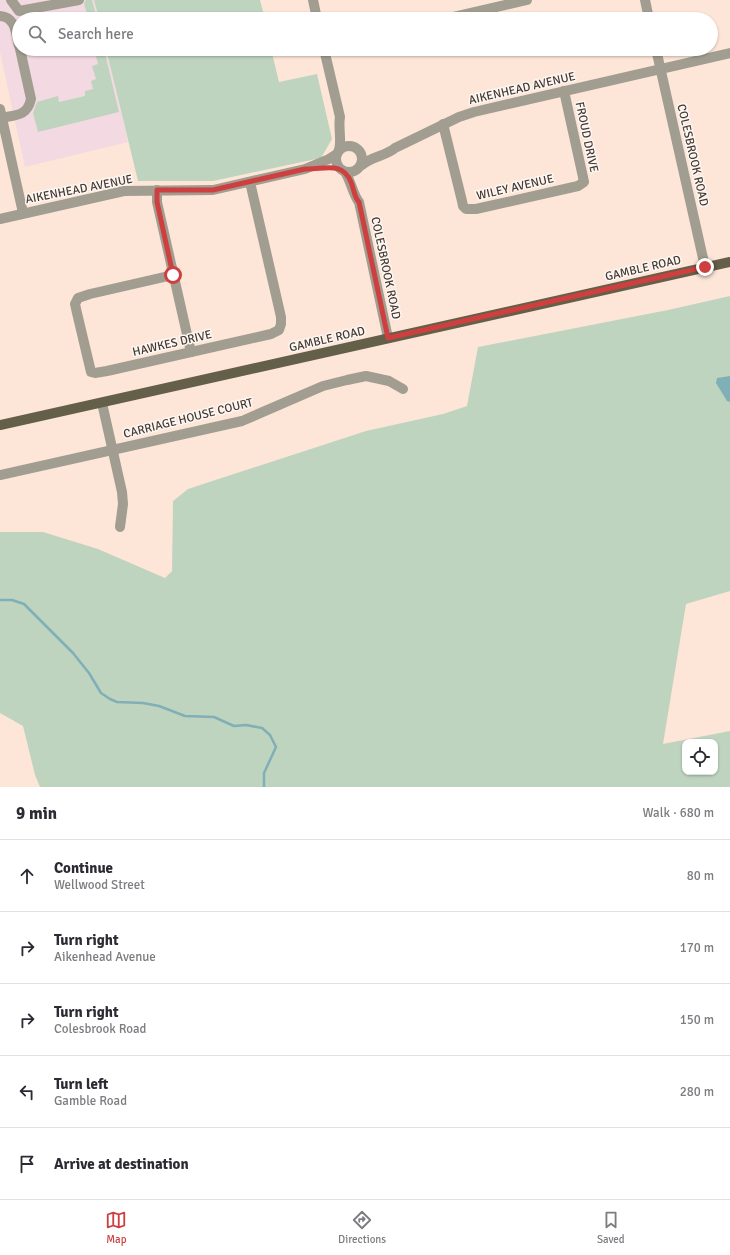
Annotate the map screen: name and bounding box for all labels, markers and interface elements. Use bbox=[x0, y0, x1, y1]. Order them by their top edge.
search box bbox=[12, 12, 718, 56]
icon: search bbox=[26, 23, 48, 45]
text: Search here bbox=[58, 25, 134, 43]
street label: AIKENHEAD AVENUE bbox=[467, 69, 577, 108]
street label: FROUD DRIVE bbox=[572, 100, 601, 174]
street label: COLESBROOK ROAD bbox=[673, 103, 712, 208]
street label: WILEY AVENUE bbox=[475, 171, 555, 204]
street label: AIKENHEAD AVENUE bbox=[24, 172, 134, 207]
street label: COLESBROOK ROAD bbox=[367, 215, 404, 321]
street label: GAMBLE ROAD bbox=[604, 252, 683, 285]
route end bbox=[696, 258, 714, 276]
route start bbox=[164, 266, 182, 284]
street label: GAMBLE ROAD bbox=[288, 323, 367, 356]
street label: HAWKES DRIVE bbox=[131, 327, 213, 360]
street label: CARRIAGE HOUSE COURT bbox=[122, 395, 255, 442]
map controls bbox=[682, 739, 718, 775]
button: locate bbox=[682, 739, 718, 775]
text: 9 min bbox=[16, 803, 57, 824]
text: Walk · 680 m bbox=[643, 805, 714, 821]
text: Continue bbox=[54, 859, 113, 877]
icon: ahead bbox=[16, 865, 38, 887]
text: 80 m bbox=[687, 868, 714, 884]
text: Wellwood Street bbox=[54, 877, 145, 893]
text: Turn right bbox=[54, 931, 119, 949]
icon: right bbox=[16, 937, 38, 959]
text: 170 m bbox=[680, 940, 714, 956]
text: Aikenhead Avenue bbox=[54, 949, 156, 965]
text: Turn right bbox=[54, 1003, 119, 1021]
icon: right bbox=[16, 1009, 38, 1031]
text: 150 m bbox=[680, 1012, 714, 1028]
text: Colesbrook Road bbox=[54, 1021, 147, 1037]
text: Turn left bbox=[54, 1075, 108, 1093]
icon: left bbox=[16, 1081, 38, 1103]
text: 280 m bbox=[680, 1084, 714, 1100]
text: Gamble Road bbox=[54, 1093, 127, 1109]
icon: arrive bbox=[16, 1153, 38, 1175]
text: Arrive at destination bbox=[54, 1155, 189, 1173]
tab: Map bbox=[105, 1209, 127, 1246]
tab: Directions bbox=[338, 1209, 386, 1246]
tab: Saved bbox=[597, 1209, 625, 1246]

